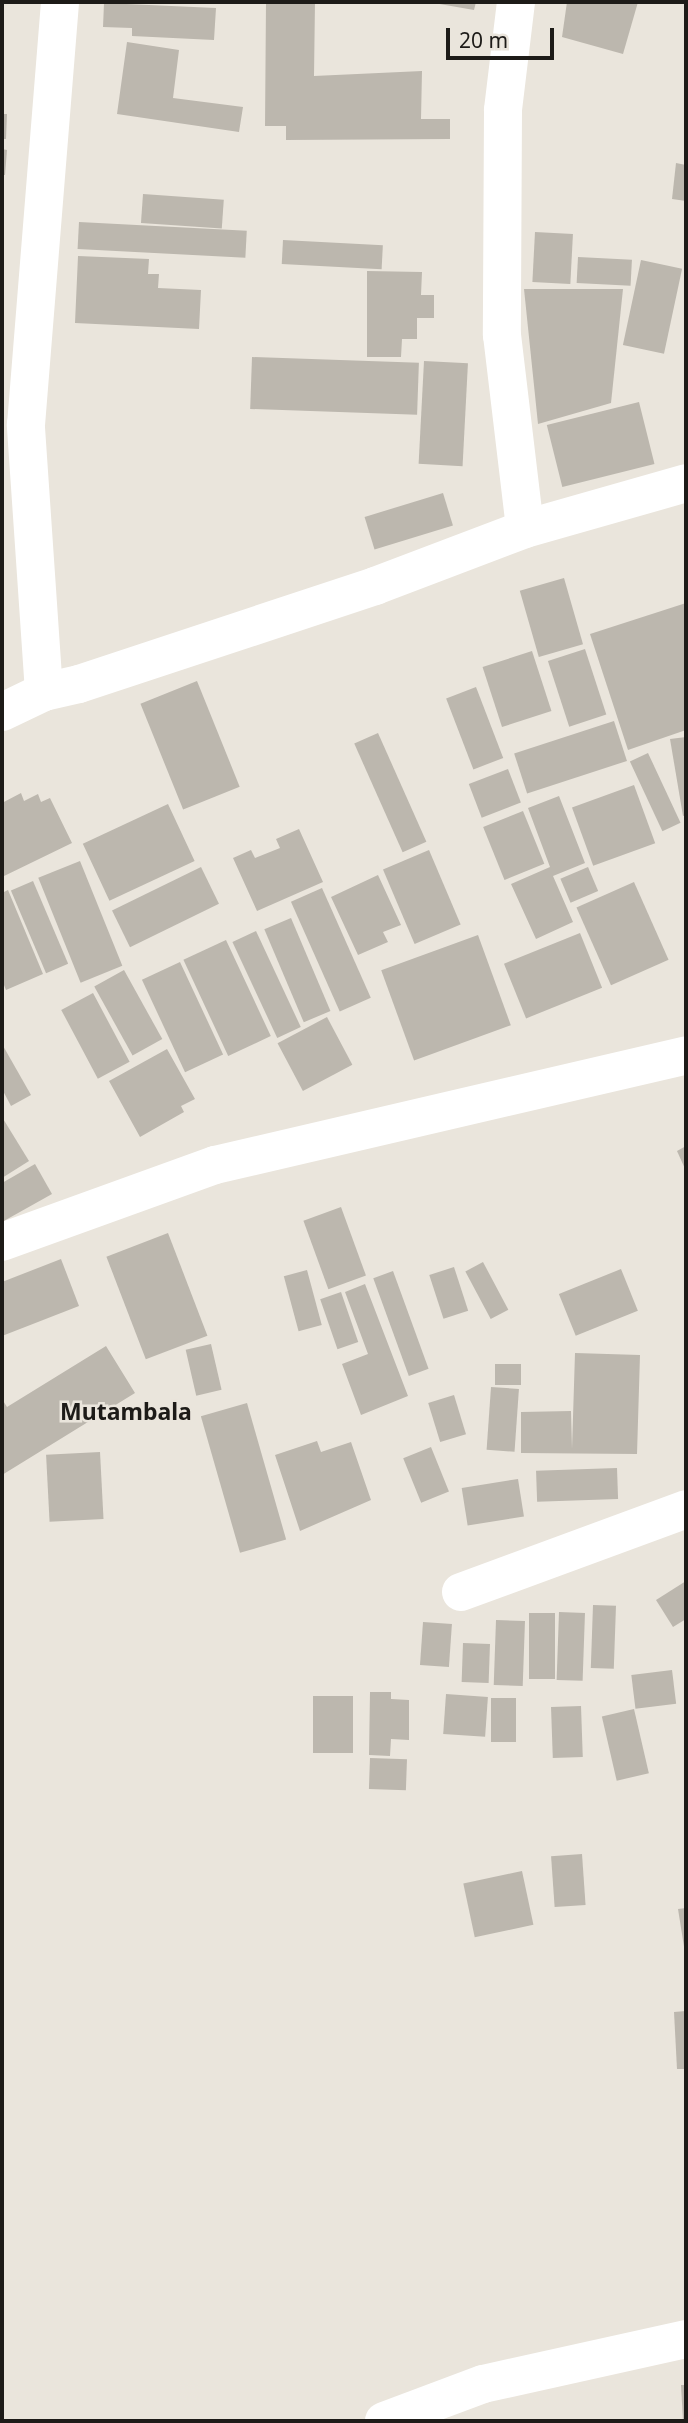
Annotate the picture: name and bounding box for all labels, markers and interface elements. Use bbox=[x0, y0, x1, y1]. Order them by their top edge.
scale bar bbox=[450, 14, 558, 58]
text: 20 m bbox=[459, 26, 508, 54]
district label: Mutambala bbox=[60, 1397, 192, 1425]

